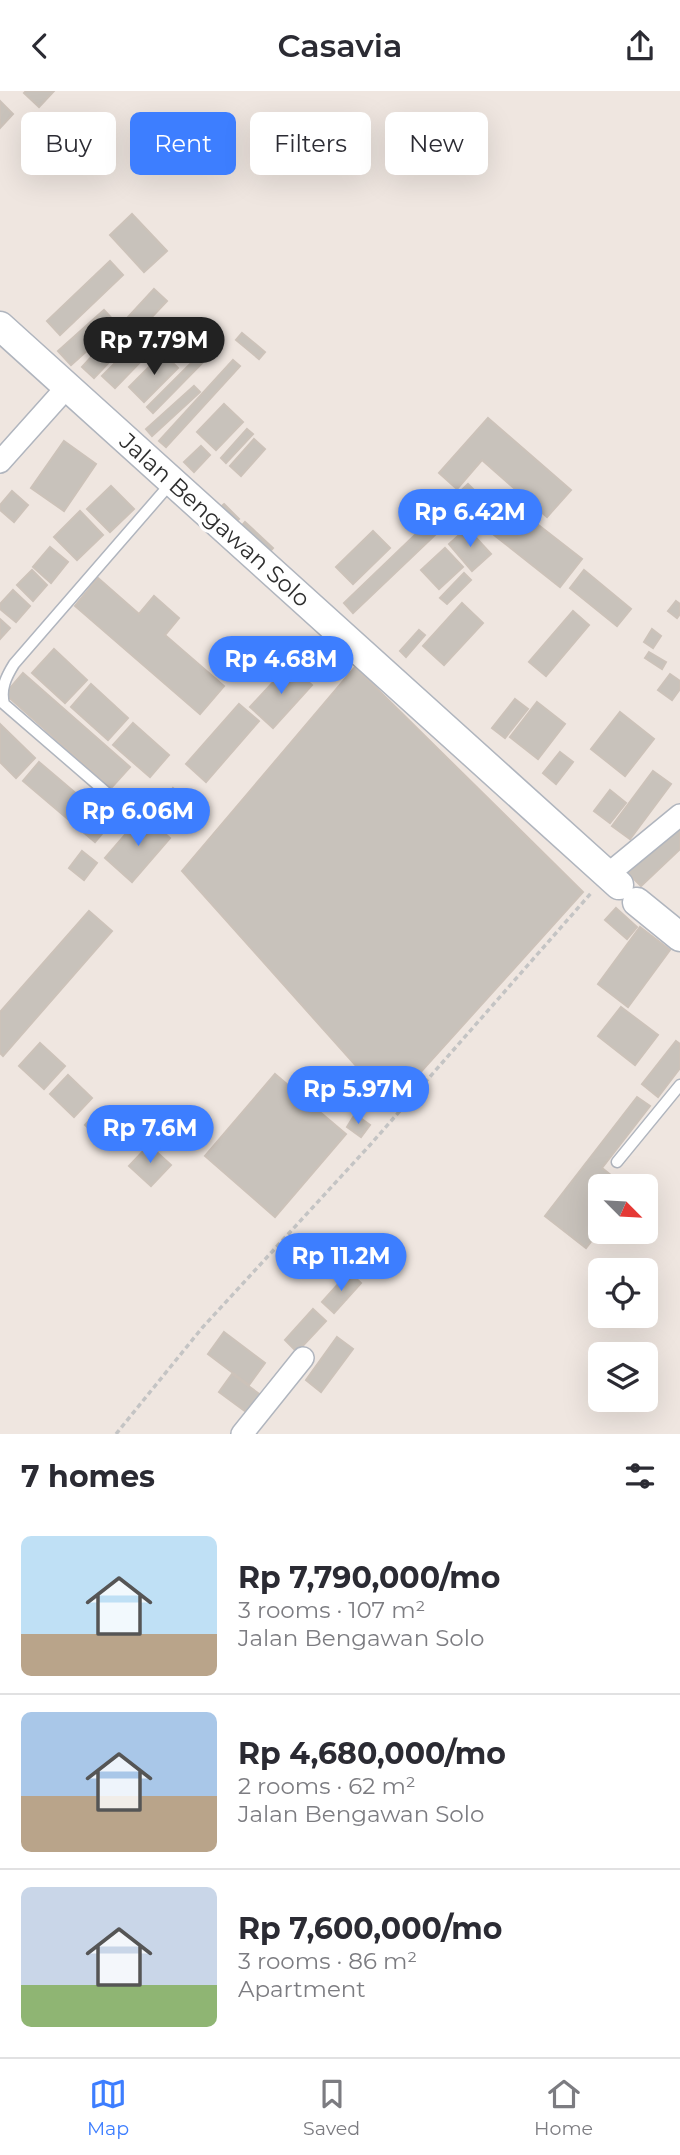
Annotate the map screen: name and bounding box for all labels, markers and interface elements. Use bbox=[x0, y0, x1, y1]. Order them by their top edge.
text: Casavia bbox=[278, 26, 403, 65]
icon: back bbox=[21, 27, 59, 65]
icon: share bbox=[621, 27, 659, 65]
chip: Buy bbox=[21, 112, 116, 175]
chip: Rent bbox=[130, 112, 236, 175]
chip: Filters bbox=[250, 112, 371, 175]
chip: New bbox=[385, 112, 488, 175]
pin: Rp 7.79M bbox=[82, 317, 226, 377]
text: Rp 7.79M bbox=[100, 326, 208, 354]
street label: Jalan Bengawan Solo bbox=[113, 426, 316, 613]
pin: Rp 6.42M bbox=[398, 489, 542, 549]
text: Rp 6.42M bbox=[414, 498, 526, 526]
pin: Rp 4.68M bbox=[209, 637, 353, 696]
text: Rp 4.68M bbox=[224, 645, 338, 673]
pin: Rp 6.06M bbox=[66, 789, 210, 848]
text: Rp 6.06M bbox=[82, 797, 194, 825]
pin: Rp 5.97M bbox=[286, 1067, 430, 1126]
text: Rp 5.97M bbox=[303, 1075, 413, 1103]
pin: Rp 7.6M bbox=[85, 1105, 215, 1165]
text: Rp 7.6M bbox=[103, 1114, 197, 1142]
north arrow bbox=[588, 1174, 658, 1244]
map controls bbox=[588, 1174, 658, 1412]
pin: Rp 11.2M bbox=[269, 1233, 413, 1293]
text: Rp 11.2M bbox=[291, 1242, 391, 1270]
button: locate bbox=[588, 1258, 658, 1328]
button: layers bbox=[588, 1342, 658, 1412]
icon: filters bbox=[621, 1457, 659, 1495]
text: 7 homes bbox=[21, 1458, 155, 1495]
text: Rp 7,790,000/mo bbox=[238, 1559, 501, 1596]
icon: home bbox=[77, 1564, 161, 1648]
text: 3 rooms · 107 m² bbox=[238, 1596, 425, 1624]
text: Jalan Bengawan Solo bbox=[238, 1624, 484, 1652]
text: Rp 4,680,000/mo bbox=[238, 1735, 506, 1772]
icon: home bbox=[77, 1740, 161, 1824]
text: 2 rooms · 62 m² bbox=[238, 1772, 416, 1800]
text: Jalan Bengawan Solo bbox=[238, 1800, 484, 1828]
text: Rp 7,600,000/mo bbox=[238, 1910, 502, 1947]
icon: home bbox=[77, 1915, 161, 1999]
text: 3 rooms · 86 m² bbox=[238, 1947, 417, 1975]
text: Apartment bbox=[238, 1975, 366, 2003]
tab: Map bbox=[87, 2075, 129, 2140]
tab: Saved bbox=[303, 2075, 360, 2140]
tab: Home bbox=[534, 2075, 593, 2140]

